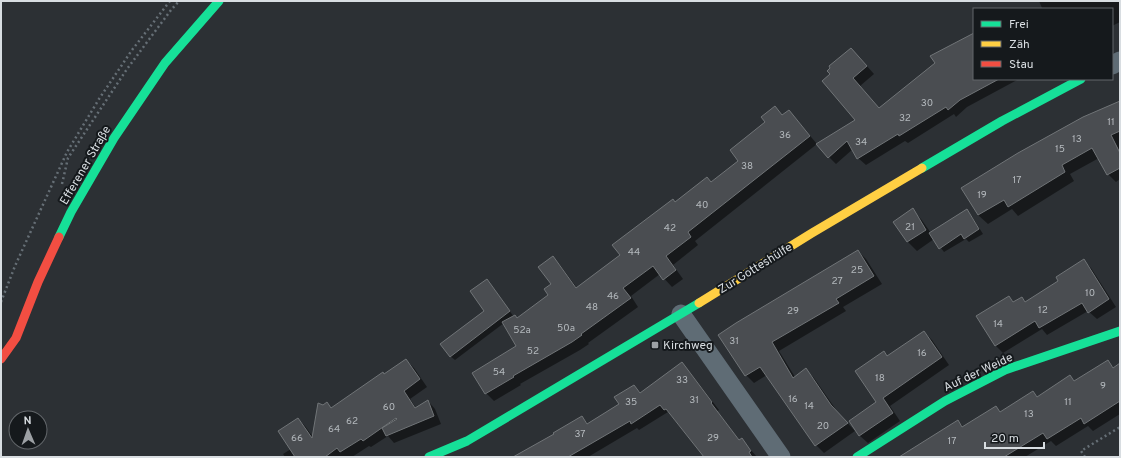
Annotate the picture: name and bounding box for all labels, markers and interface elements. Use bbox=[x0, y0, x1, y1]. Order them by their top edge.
legend bbox=[973, 8, 1113, 80]
text: Frei bbox=[1009, 17, 1029, 33]
text: Zäh bbox=[1009, 37, 1030, 53]
text: Stau bbox=[1009, 57, 1034, 73]
house number: 30 bbox=[921, 97, 933, 110]
house number: 32 bbox=[899, 112, 911, 125]
house number: 11 bbox=[1107, 116, 1115, 129]
street label: Efferener Straße bbox=[57, 123, 115, 208]
house number: 36 bbox=[779, 129, 791, 142]
house number: 13 bbox=[1072, 133, 1082, 146]
house number: 34 bbox=[855, 136, 867, 149]
house number: 15 bbox=[1055, 143, 1065, 156]
house number: 38 bbox=[741, 160, 753, 173]
house number: 17 bbox=[1013, 174, 1021, 187]
house number: 19 bbox=[977, 189, 987, 202]
house number: 40 bbox=[696, 199, 708, 212]
house number: 21 bbox=[905, 221, 915, 234]
house number: 42 bbox=[664, 222, 676, 235]
street label: Zur Gotteshülfe bbox=[715, 240, 796, 298]
house number: 44 bbox=[628, 246, 640, 259]
house number: 25 bbox=[851, 264, 863, 277]
house number: 27 bbox=[831, 275, 843, 288]
house number: 10 bbox=[1085, 287, 1095, 300]
house number: 46 bbox=[607, 290, 619, 303]
house number: 48 bbox=[586, 301, 598, 314]
house number: 12 bbox=[1038, 304, 1048, 317]
house number: 29 bbox=[787, 305, 799, 318]
house number: 14 bbox=[993, 318, 1003, 331]
house number: 50a bbox=[557, 322, 575, 335]
house number: 52a bbox=[513, 324, 531, 337]
house number: 31 bbox=[729, 335, 739, 348]
place label: Kirchweg bbox=[663, 338, 713, 354]
marker: Kirchweg bbox=[650, 340, 660, 350]
house number: 52 bbox=[527, 345, 539, 358]
house number: 16 bbox=[917, 347, 927, 360]
street label: Auf der Weide bbox=[941, 350, 1016, 396]
house number: 54 bbox=[493, 366, 505, 379]
house number: 18 bbox=[875, 372, 885, 385]
house number: 33 bbox=[676, 374, 688, 387]
house number: 9 bbox=[1100, 380, 1106, 393]
house number: 16 bbox=[788, 393, 798, 406]
house number: 31 bbox=[689, 394, 699, 407]
house number: 35 bbox=[625, 396, 637, 409]
house number: 11 bbox=[1064, 396, 1072, 409]
house number: 14 bbox=[804, 400, 814, 413]
house number: 60 bbox=[383, 401, 395, 414]
house number: 13 bbox=[1024, 408, 1034, 421]
north arrow bbox=[8, 410, 48, 450]
text: N bbox=[23, 414, 32, 428]
house number: 62 bbox=[346, 415, 358, 428]
house number: 20 bbox=[817, 420, 829, 433]
house number: 64 bbox=[328, 423, 340, 436]
scale bar bbox=[985, 424, 1044, 450]
house number: 37 bbox=[574, 428, 586, 441]
text: 20 m bbox=[991, 431, 1019, 447]
house number: 66 bbox=[291, 432, 303, 445]
house number: 29 bbox=[707, 432, 719, 445]
house number: 17 bbox=[948, 435, 956, 448]

